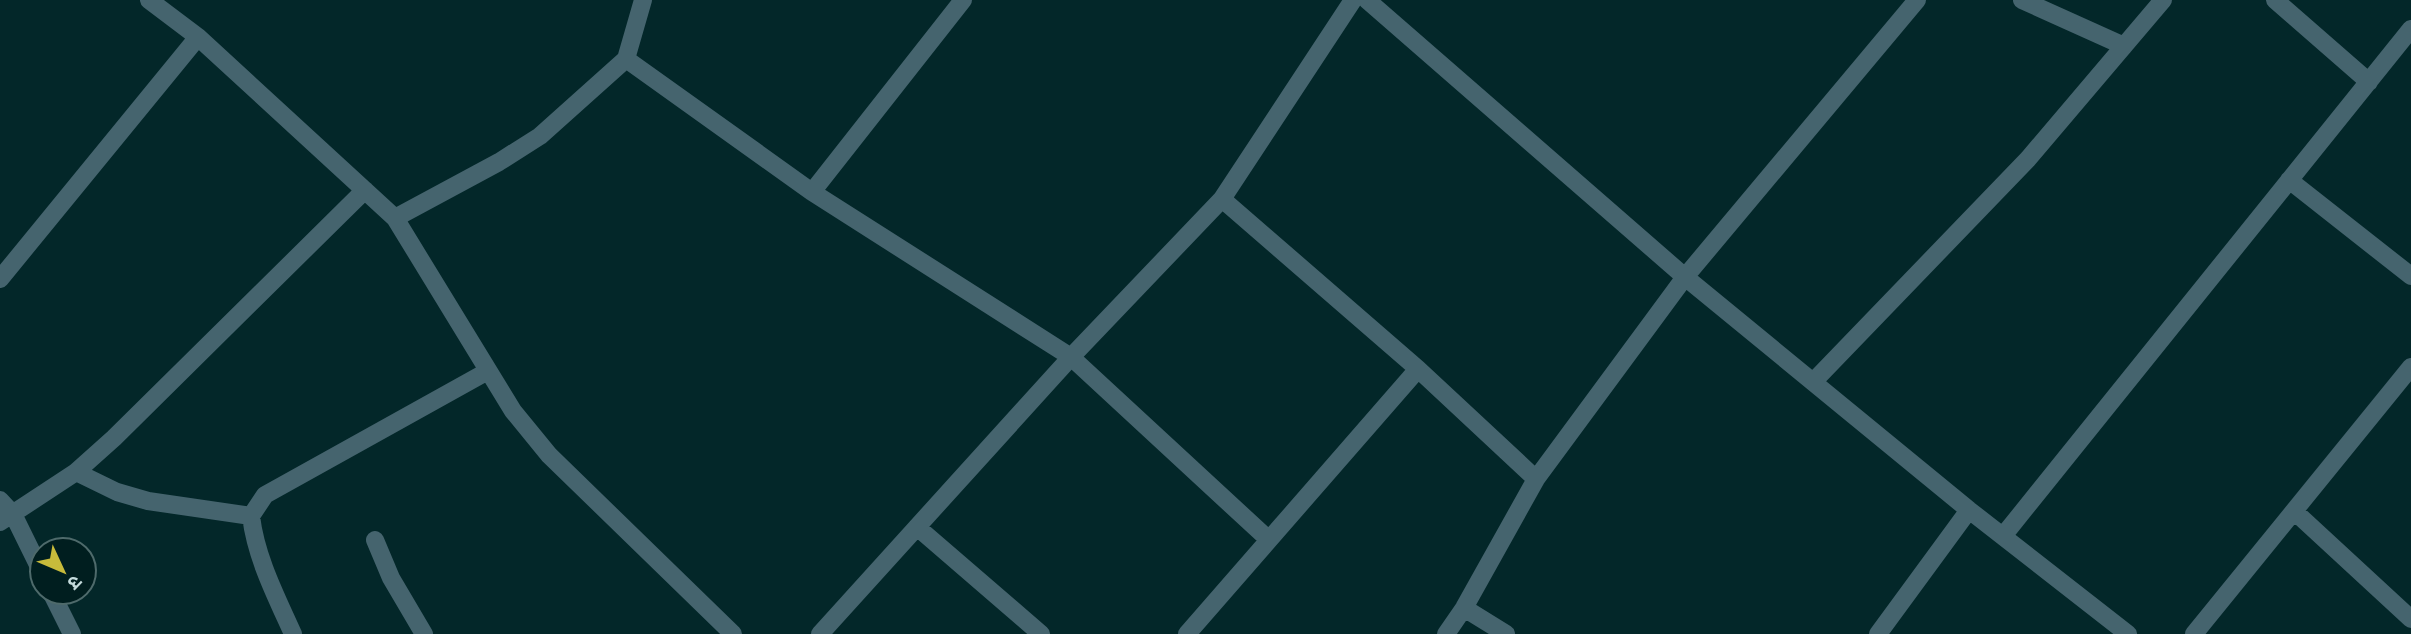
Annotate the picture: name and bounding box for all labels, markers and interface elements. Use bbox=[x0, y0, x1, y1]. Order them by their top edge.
north arrow bbox=[28, 536, 98, 606]
text: उ bbox=[62, 570, 87, 595]

